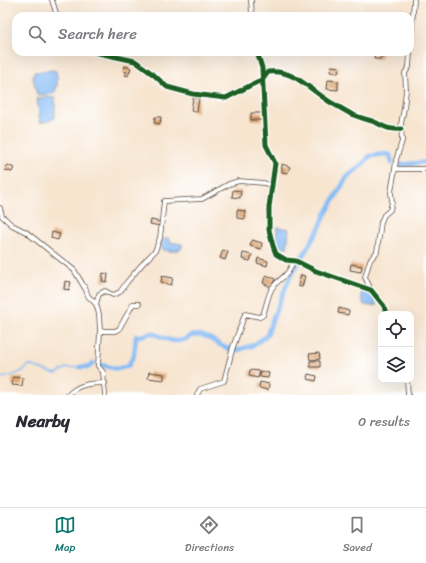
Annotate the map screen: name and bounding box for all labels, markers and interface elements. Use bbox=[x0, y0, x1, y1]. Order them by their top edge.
search box bbox=[12, 12, 414, 56]
text: Search here bbox=[58, 21, 137, 47]
icon: search bbox=[26, 23, 48, 45]
map controls bbox=[378, 311, 414, 383]
button: locate bbox=[378, 311, 414, 347]
button: layers bbox=[378, 347, 414, 383]
text: Nearby bbox=[16, 406, 70, 436]
text: 0 results bbox=[358, 410, 410, 433]
tab: Map bbox=[54, 514, 76, 557]
tab: Directions bbox=[185, 514, 234, 557]
tab: Saved bbox=[343, 514, 372, 557]

